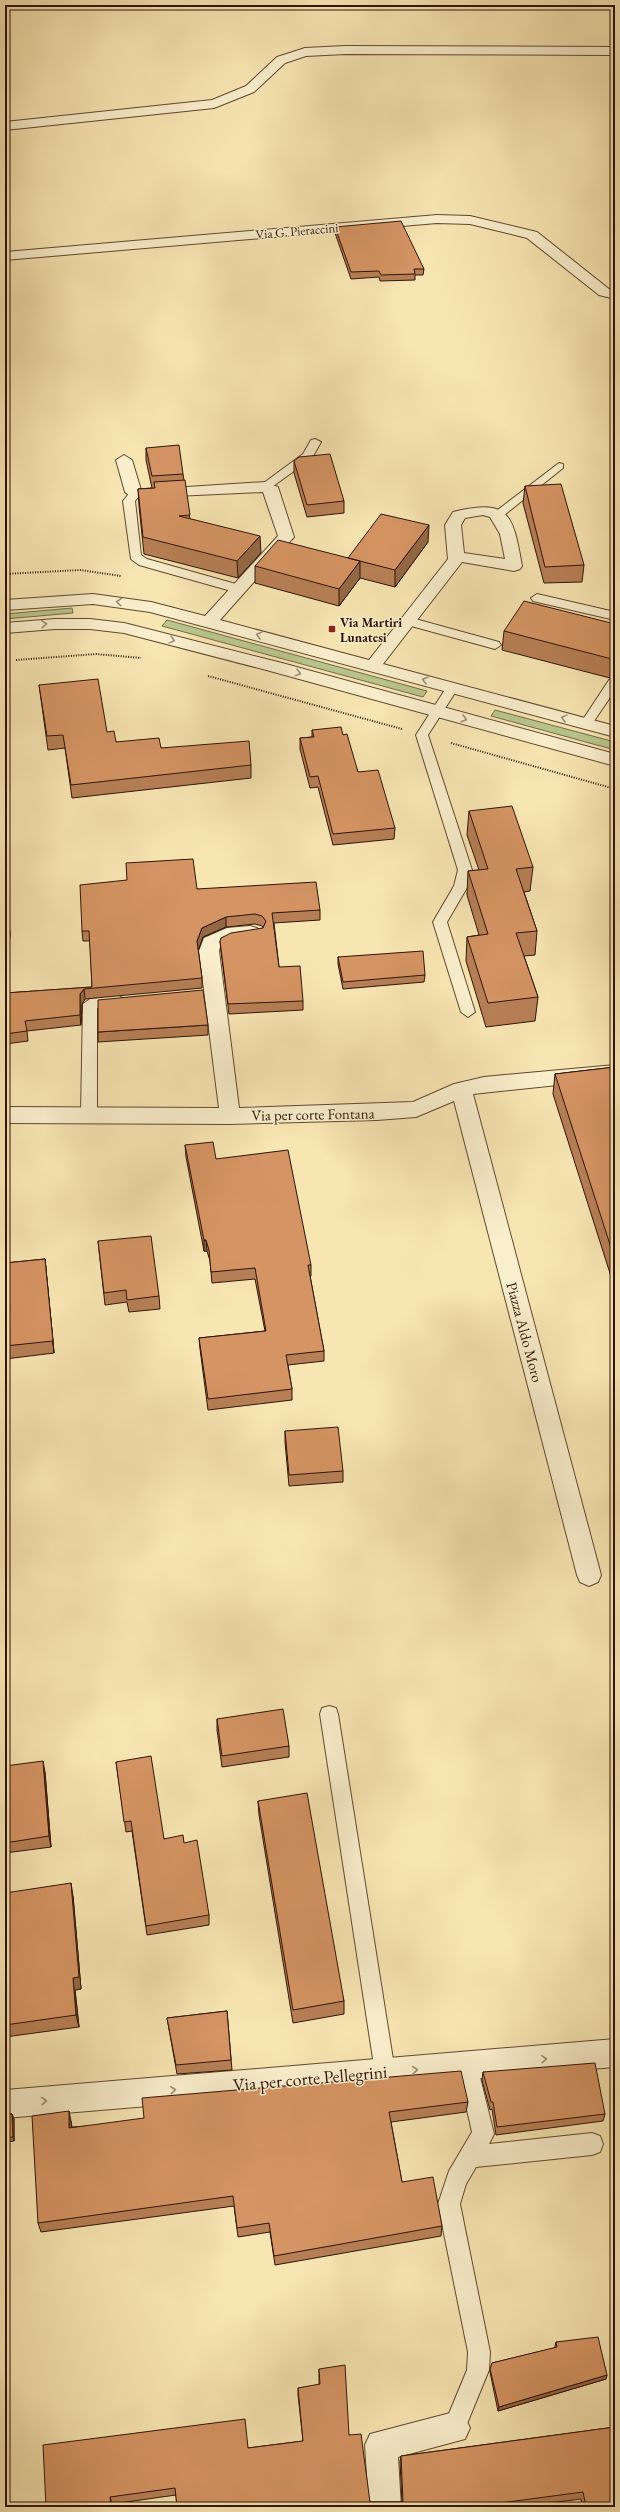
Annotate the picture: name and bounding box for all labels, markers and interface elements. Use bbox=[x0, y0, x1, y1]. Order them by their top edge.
street label: Via G. Pieraccini bbox=[255, 219, 339, 243]
one-way arrow bbox=[116, 597, 122, 606]
place label: Via Martiri Lunatesi bbox=[340, 614, 402, 646]
one-way arrow bbox=[41, 620, 47, 629]
marker: Via Martiri Lunatesi bbox=[327, 624, 337, 634]
one-way arrow bbox=[256, 631, 263, 640]
one-way arrow bbox=[169, 635, 175, 643]
one-way arrow bbox=[294, 668, 301, 677]
one-way arrow bbox=[422, 677, 428, 685]
one-way arrow bbox=[460, 714, 467, 723]
one-way arrow bbox=[561, 715, 567, 723]
street label: Via per corte Fontana bbox=[251, 1103, 375, 1125]
street label: Piazza Aldo Moro bbox=[502, 1280, 548, 1384]
one-way arrow bbox=[541, 2054, 547, 2063]
street label: Via per corte Pellegrini bbox=[232, 2060, 389, 2096]
one-way arrow bbox=[412, 2065, 418, 2074]
one-way arrow bbox=[170, 2086, 176, 2095]
one-way arrow bbox=[41, 2096, 47, 2105]

